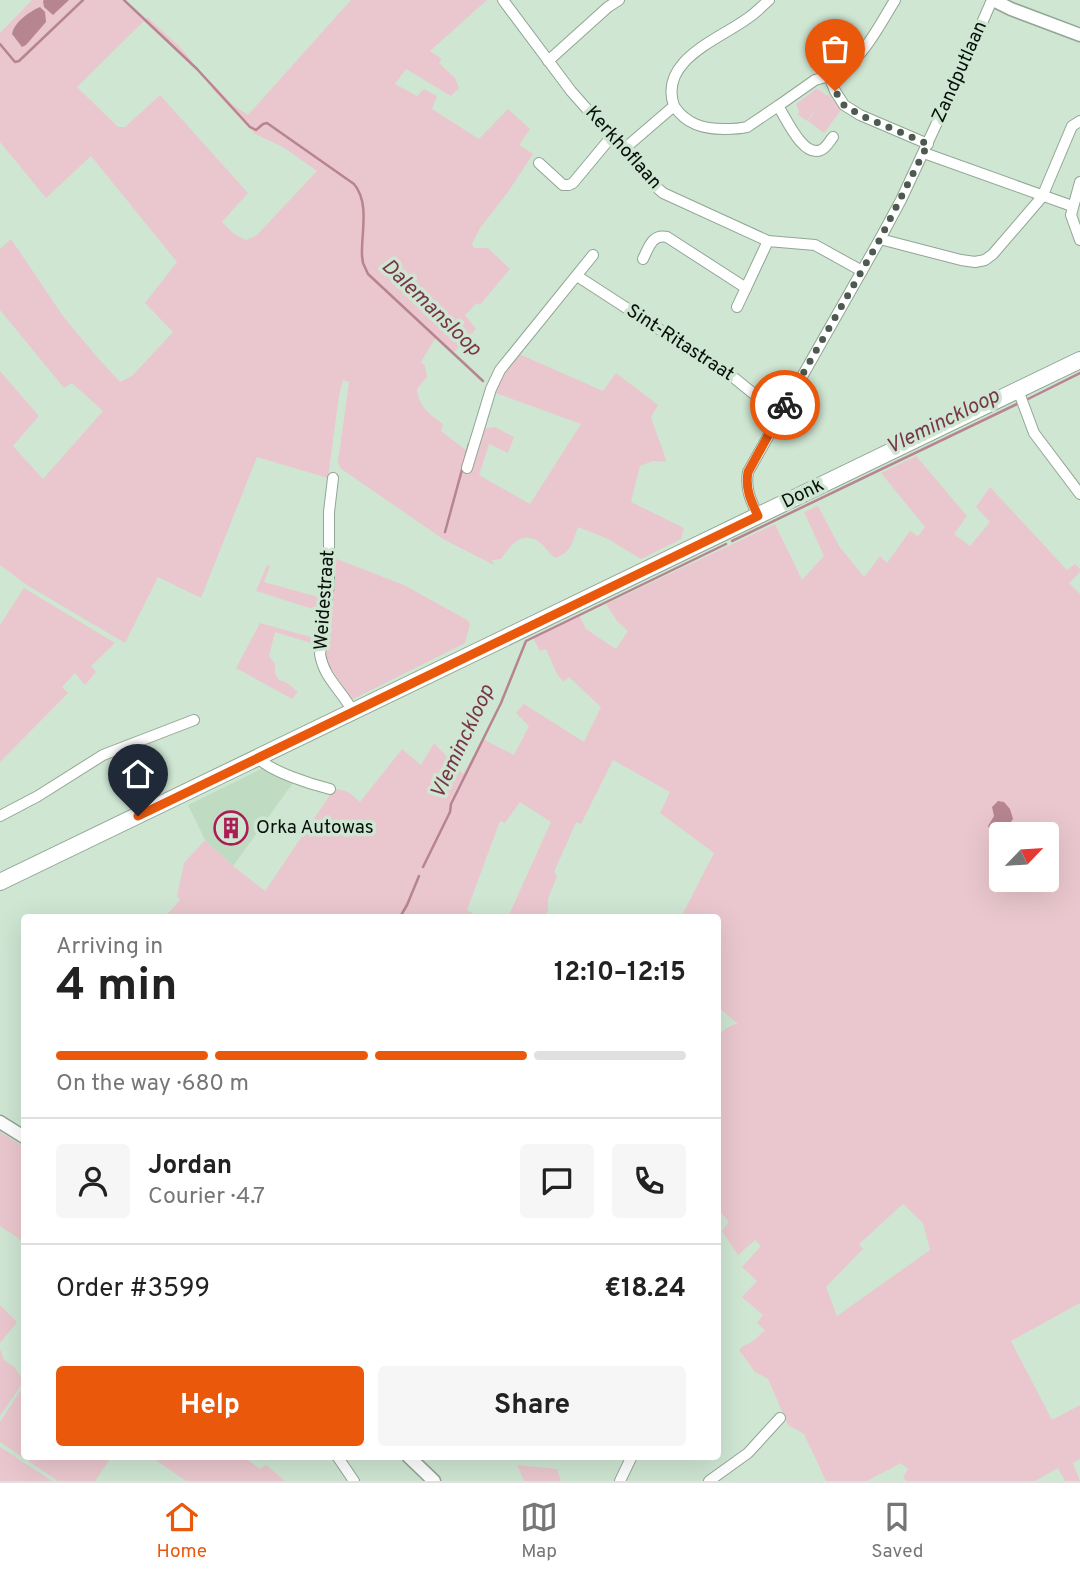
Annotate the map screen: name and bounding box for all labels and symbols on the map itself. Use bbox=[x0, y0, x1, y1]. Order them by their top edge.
street label: Zandputlaan bbox=[927, 18, 993, 126]
pin bbox=[805, 19, 865, 91]
street label: Kerkhoflaan bbox=[579, 101, 667, 195]
water label: Dalemansloop bbox=[375, 254, 487, 363]
street label: Sint-Ritastraat bbox=[622, 299, 738, 387]
courier bbox=[750, 370, 820, 440]
water label: Vleminckloop bbox=[882, 383, 1005, 461]
street label: Donk bbox=[778, 474, 828, 514]
street label: Weidestraat bbox=[310, 549, 340, 651]
water label: Vleminckloop bbox=[425, 680, 501, 803]
pin bbox=[108, 744, 168, 816]
building icon: Orka Autowas bbox=[212, 809, 250, 847]
place label: Orka Autowas bbox=[256, 816, 374, 840]
north arrow bbox=[989, 822, 1059, 892]

